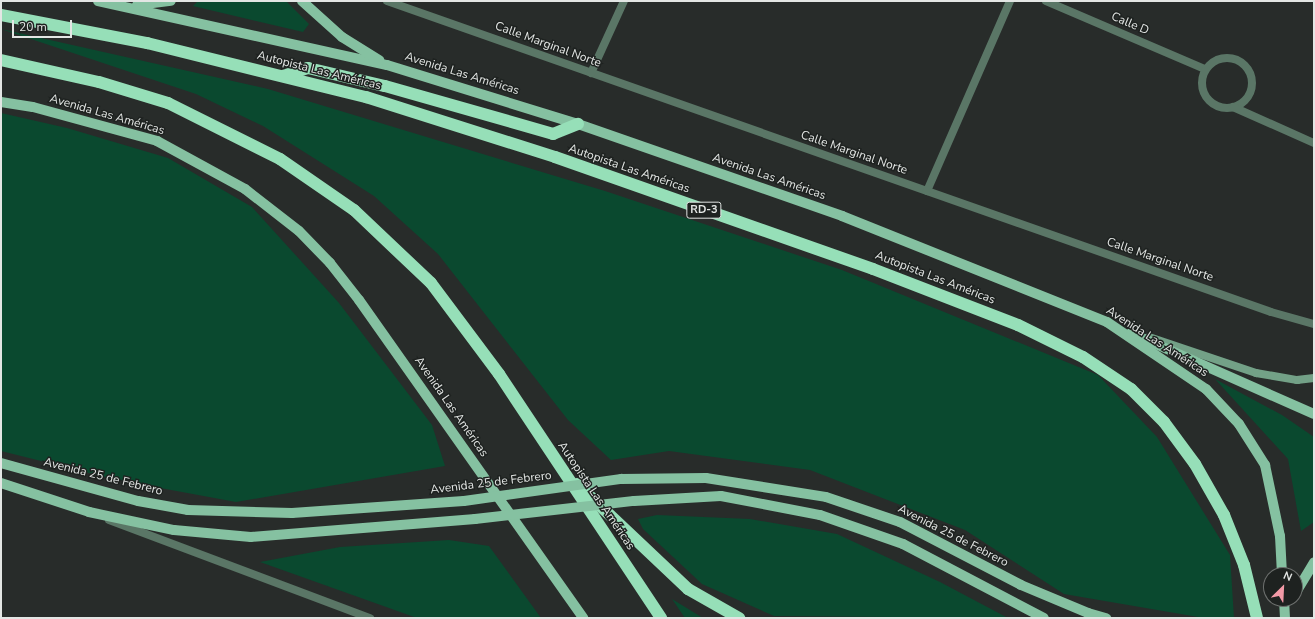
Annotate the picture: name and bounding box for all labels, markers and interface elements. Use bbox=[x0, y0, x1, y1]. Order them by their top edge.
street label: Calle D bbox=[1109, 10, 1151, 38]
scale bar bbox=[14, 12, 74, 38]
text: 20 m bbox=[19, 19, 47, 35]
street label: Calle Marginal Norte bbox=[493, 19, 603, 71]
street label: Autopista Las Américas bbox=[256, 49, 382, 93]
street label: Avenida Las Américas bbox=[403, 50, 521, 98]
street label: Avenida Las Américas bbox=[48, 92, 166, 138]
street label: Calle Marginal Norte bbox=[799, 128, 909, 178]
street label: Autopista Las Américas bbox=[566, 141, 692, 197]
street label: Avenida Las Américas bbox=[710, 151, 828, 203]
road number: RD-3 bbox=[686, 201, 722, 219]
street label: Calle Marginal Norte bbox=[1105, 235, 1215, 285]
street label: Autopista Las Américas bbox=[873, 248, 997, 308]
street label: Avenida Las Américas bbox=[1103, 304, 1211, 380]
street label: Avenida Las Américas bbox=[411, 354, 491, 460]
street label: Autopista Las Américas bbox=[554, 439, 638, 553]
street label: Avenida 25 de Febrero bbox=[42, 455, 164, 499]
street label: Avenida 25 de Febrero bbox=[430, 468, 552, 498]
street label: Avenida 25 de Febrero bbox=[895, 502, 1011, 570]
north arrow bbox=[1263, 567, 1303, 607]
text: N bbox=[1281, 568, 1294, 585]

